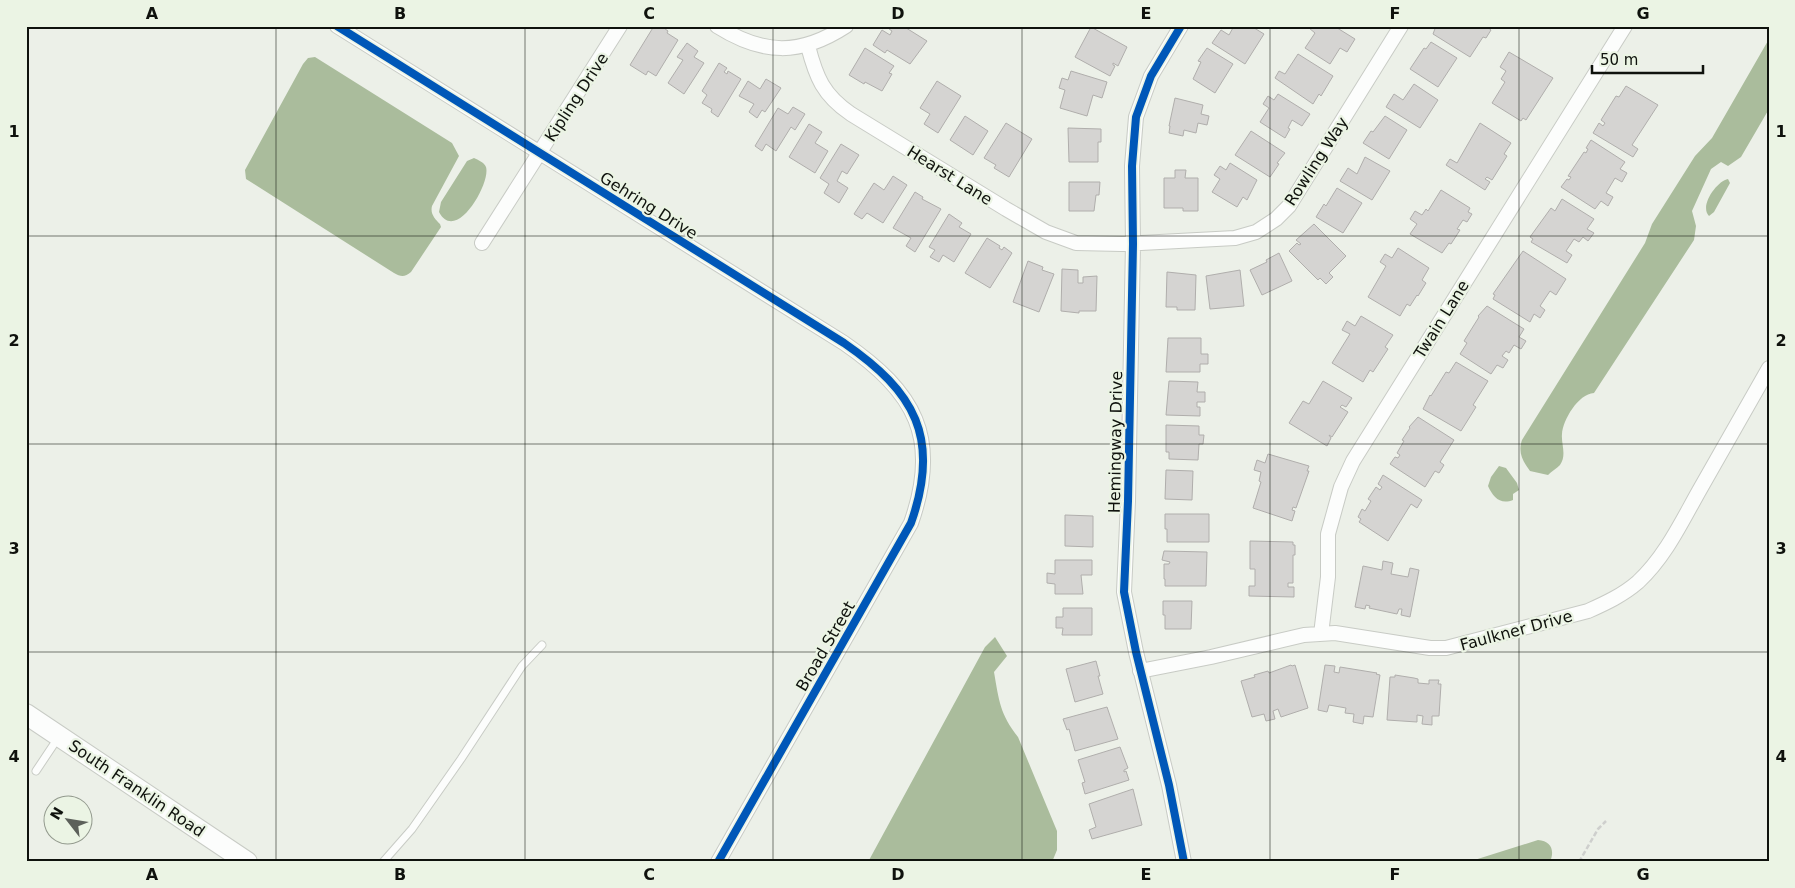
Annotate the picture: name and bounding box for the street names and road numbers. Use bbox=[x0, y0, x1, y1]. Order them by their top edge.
street label: Kipling Drive bbox=[541, 49, 612, 145]
street label: Rowling Way bbox=[1281, 113, 1352, 209]
street label: Hearst Lane bbox=[904, 142, 996, 209]
street label: Gehring Drive bbox=[596, 168, 701, 243]
street label: Twain Lane bbox=[1409, 277, 1473, 363]
street label: Hemingway Drive bbox=[1105, 371, 1126, 513]
street label: Broad Street bbox=[792, 598, 859, 695]
street label: Faulkner Drive bbox=[1458, 606, 1574, 655]
street label: South Franklin Road bbox=[65, 736, 208, 841]

